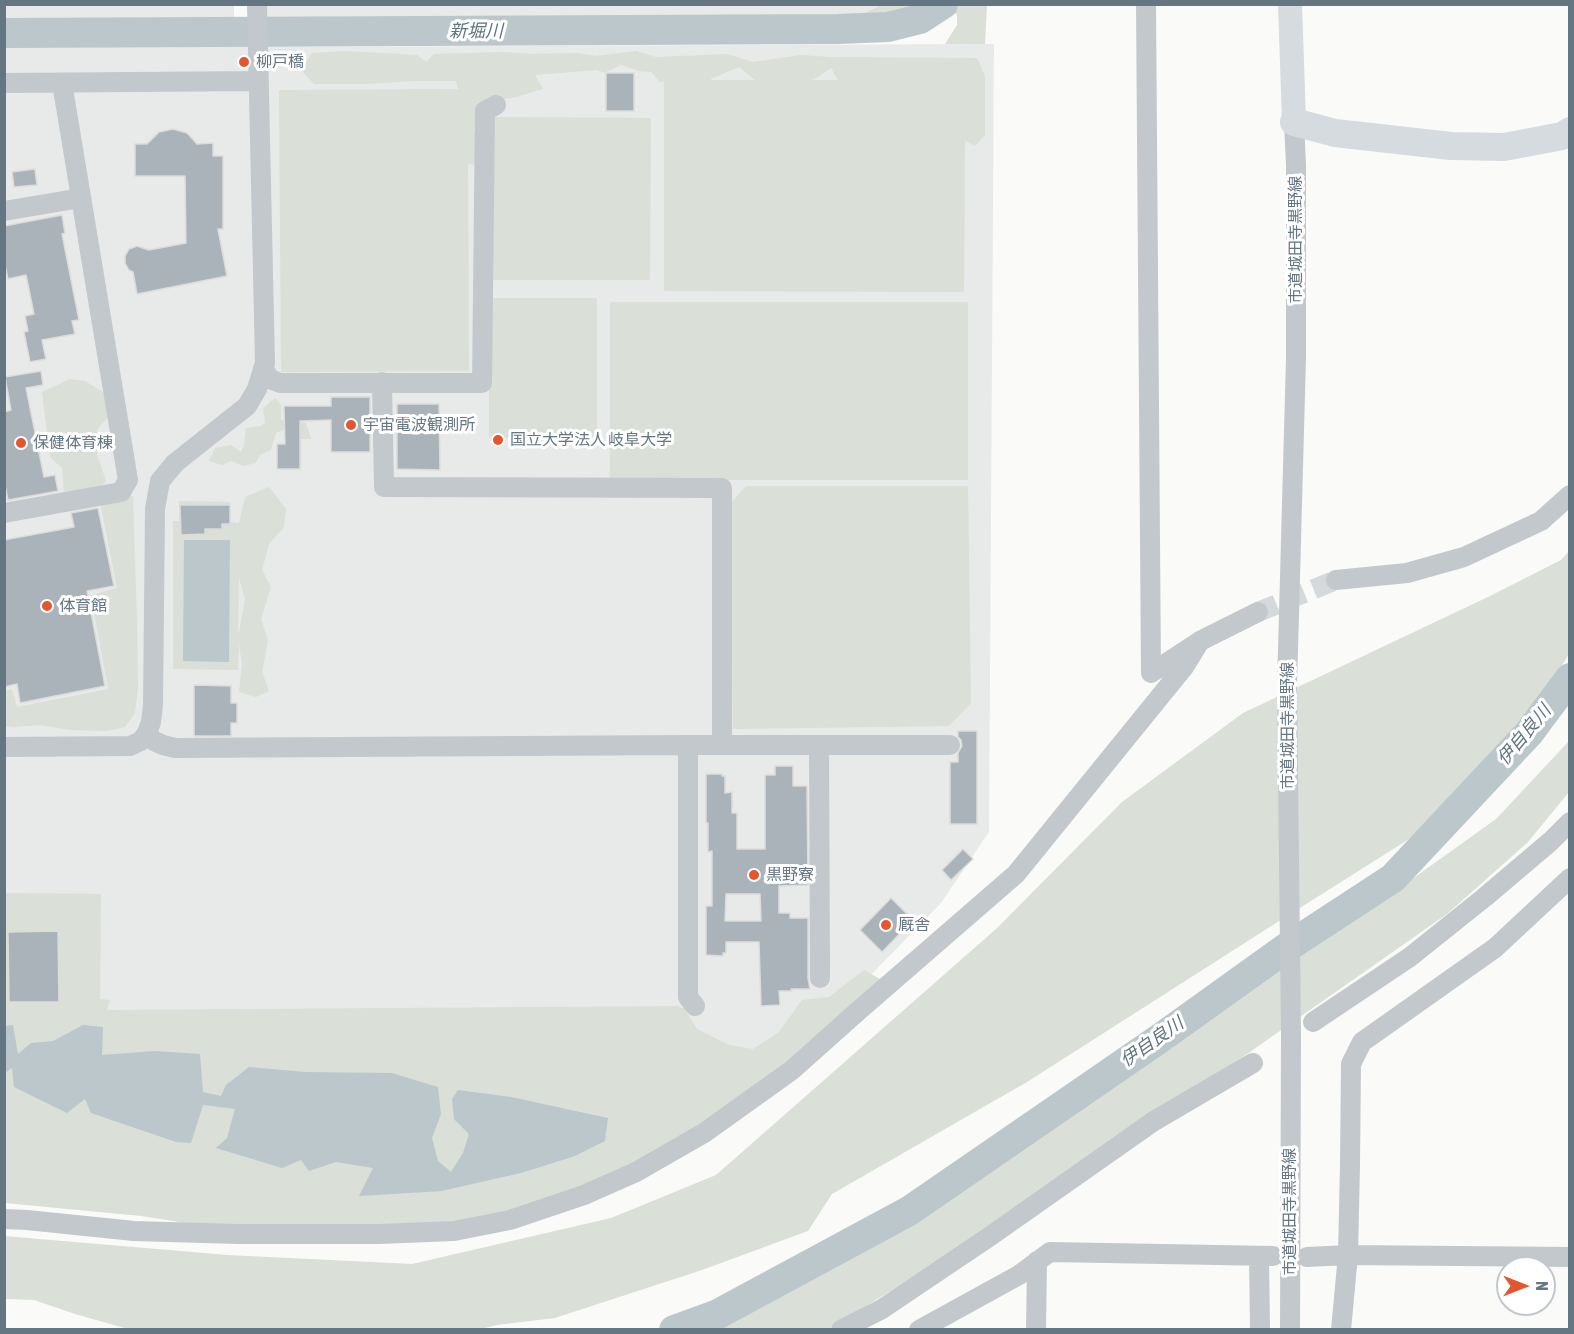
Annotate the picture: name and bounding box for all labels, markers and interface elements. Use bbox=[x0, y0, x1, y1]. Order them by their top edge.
water label: 新堀川 bbox=[449, 20, 503, 42]
place label: 柳戸橋 bbox=[256, 52, 304, 72]
marker: 柳戸橋 bbox=[237, 55, 251, 69]
street label: 市道城田寺黒野線 bbox=[1286, 176, 1306, 304]
place label: 宇宙電波観測所 bbox=[363, 415, 475, 435]
marker: 宇宙電波観測所 bbox=[344, 418, 358, 432]
place label: 国立大学法人 岐阜大学 bbox=[510, 430, 672, 450]
place label: 保健体育棟 bbox=[33, 433, 113, 453]
marker: 国立大学法人 岐阜大学 bbox=[491, 433, 505, 447]
marker: 保健体育棟 bbox=[14, 436, 28, 450]
place label: 体育館 bbox=[59, 596, 107, 616]
marker: 体育館 bbox=[40, 599, 54, 613]
street label: 市道城田寺黒野線 bbox=[1278, 662, 1298, 790]
water label: 伊自良川 bbox=[1493, 700, 1555, 770]
place label: 黒野寮 bbox=[766, 865, 814, 885]
marker: 黒野寮 bbox=[747, 868, 761, 882]
place label: 厩舎 bbox=[898, 915, 930, 935]
marker: 厩舎 bbox=[879, 918, 893, 932]
water label: 伊自良川 bbox=[1116, 1013, 1188, 1071]
street label: 市道城田寺黒野線 bbox=[1280, 1148, 1300, 1276]
north arrow bbox=[1496, 1256, 1556, 1316]
text: N bbox=[1533, 1281, 1551, 1291]

